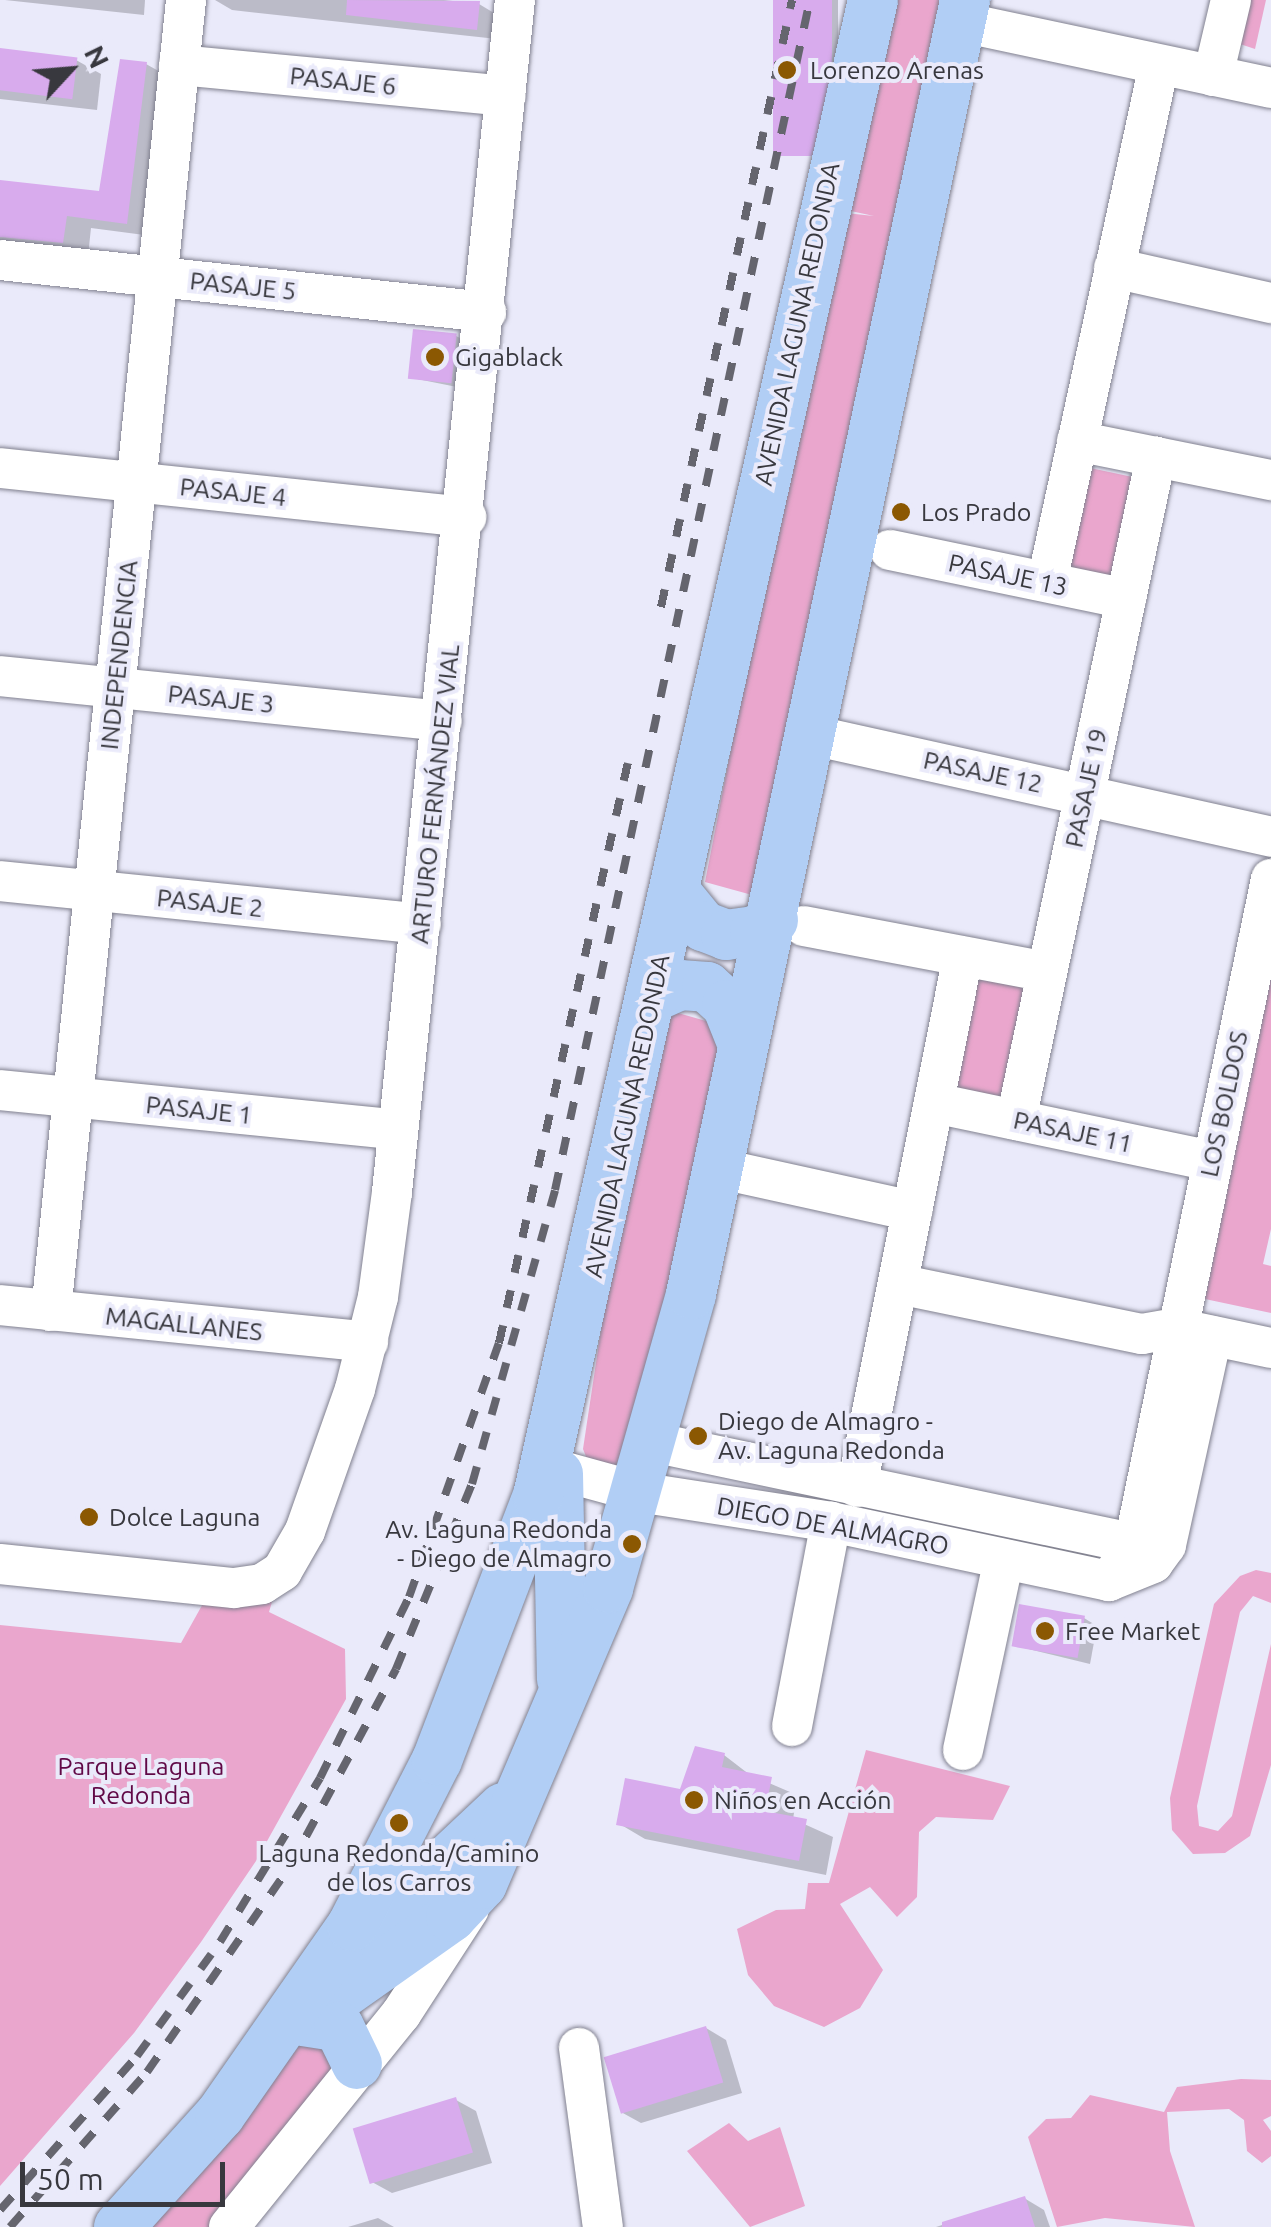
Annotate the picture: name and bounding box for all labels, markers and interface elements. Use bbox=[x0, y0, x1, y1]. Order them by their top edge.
north arrow bbox=[20, 20, 120, 120]
text: N bbox=[79, 40, 116, 73]
place label: Lorenzo Arenas bbox=[810, 55, 984, 85]
marker: Lorenzo Arenas bbox=[774, 57, 800, 83]
street label: PASAJE 6 bbox=[288, 61, 398, 101]
street label: AVENIDA LAGUNA REDONDA bbox=[748, 160, 846, 488]
street label: PASAJE 5 bbox=[188, 266, 298, 306]
place label: Gigablack bbox=[455, 342, 563, 372]
marker: Gigablack bbox=[424, 346, 446, 368]
street label: PASAJE 4 bbox=[178, 472, 288, 512]
place label: Los Prado bbox=[921, 497, 1031, 527]
marker: Los Prado bbox=[890, 501, 912, 523]
street label: PASAJE 13 bbox=[946, 548, 1070, 602]
street label: INDEPENDENCIA bbox=[94, 559, 144, 751]
street label: ARTURO FERNÁNDEZ VIAL bbox=[404, 643, 466, 945]
street label: PASAJE 3 bbox=[166, 679, 276, 719]
street label: PASAJE 19 bbox=[1059, 726, 1113, 850]
street label: PASAJE 12 bbox=[921, 745, 1045, 799]
street label: PASAJE 2 bbox=[155, 883, 265, 923]
street label: AVENIDA LAGUNA REDONDA bbox=[578, 952, 676, 1280]
street label: LOS BOLDOS bbox=[1194, 1028, 1254, 1180]
street label: PASAJE 1 bbox=[144, 1090, 254, 1130]
street label: PASAJE 11 bbox=[1011, 1105, 1135, 1159]
street label: MAGALLANES bbox=[104, 1301, 264, 1347]
place label: Diego de Almagro - Av. Laguna Redonda bbox=[718, 1407, 945, 1466]
marker: Diego de Almagro - Av. Laguna Redonda bbox=[687, 1425, 709, 1447]
street label: DIEGO DE ALMAGRO bbox=[715, 1491, 951, 1561]
place label: Dolce Laguna bbox=[109, 1502, 260, 1532]
marker: Dolce Laguna bbox=[78, 1506, 100, 1528]
place label: Av. Laguna Redonda - Diego de Almagro bbox=[385, 1515, 612, 1574]
marker: Av. Laguna Redonda - Diego de Almagro bbox=[621, 1533, 643, 1555]
place label: Free Market bbox=[1065, 1616, 1200, 1646]
marker: Free Market bbox=[1034, 1620, 1056, 1642]
park label: Parque Laguna Redonda bbox=[58, 1752, 224, 1811]
place label: Niños en Acción bbox=[714, 1785, 892, 1815]
marker: Niños en Acción bbox=[683, 1789, 705, 1811]
marker: Laguna Redonda/Camino de los Carros bbox=[388, 1812, 410, 1834]
place label: Laguna Redonda/Camino de los Carros bbox=[259, 1839, 539, 1898]
scale bar bbox=[25, 2142, 230, 2204]
text: 50 m bbox=[37, 2162, 104, 2196]

